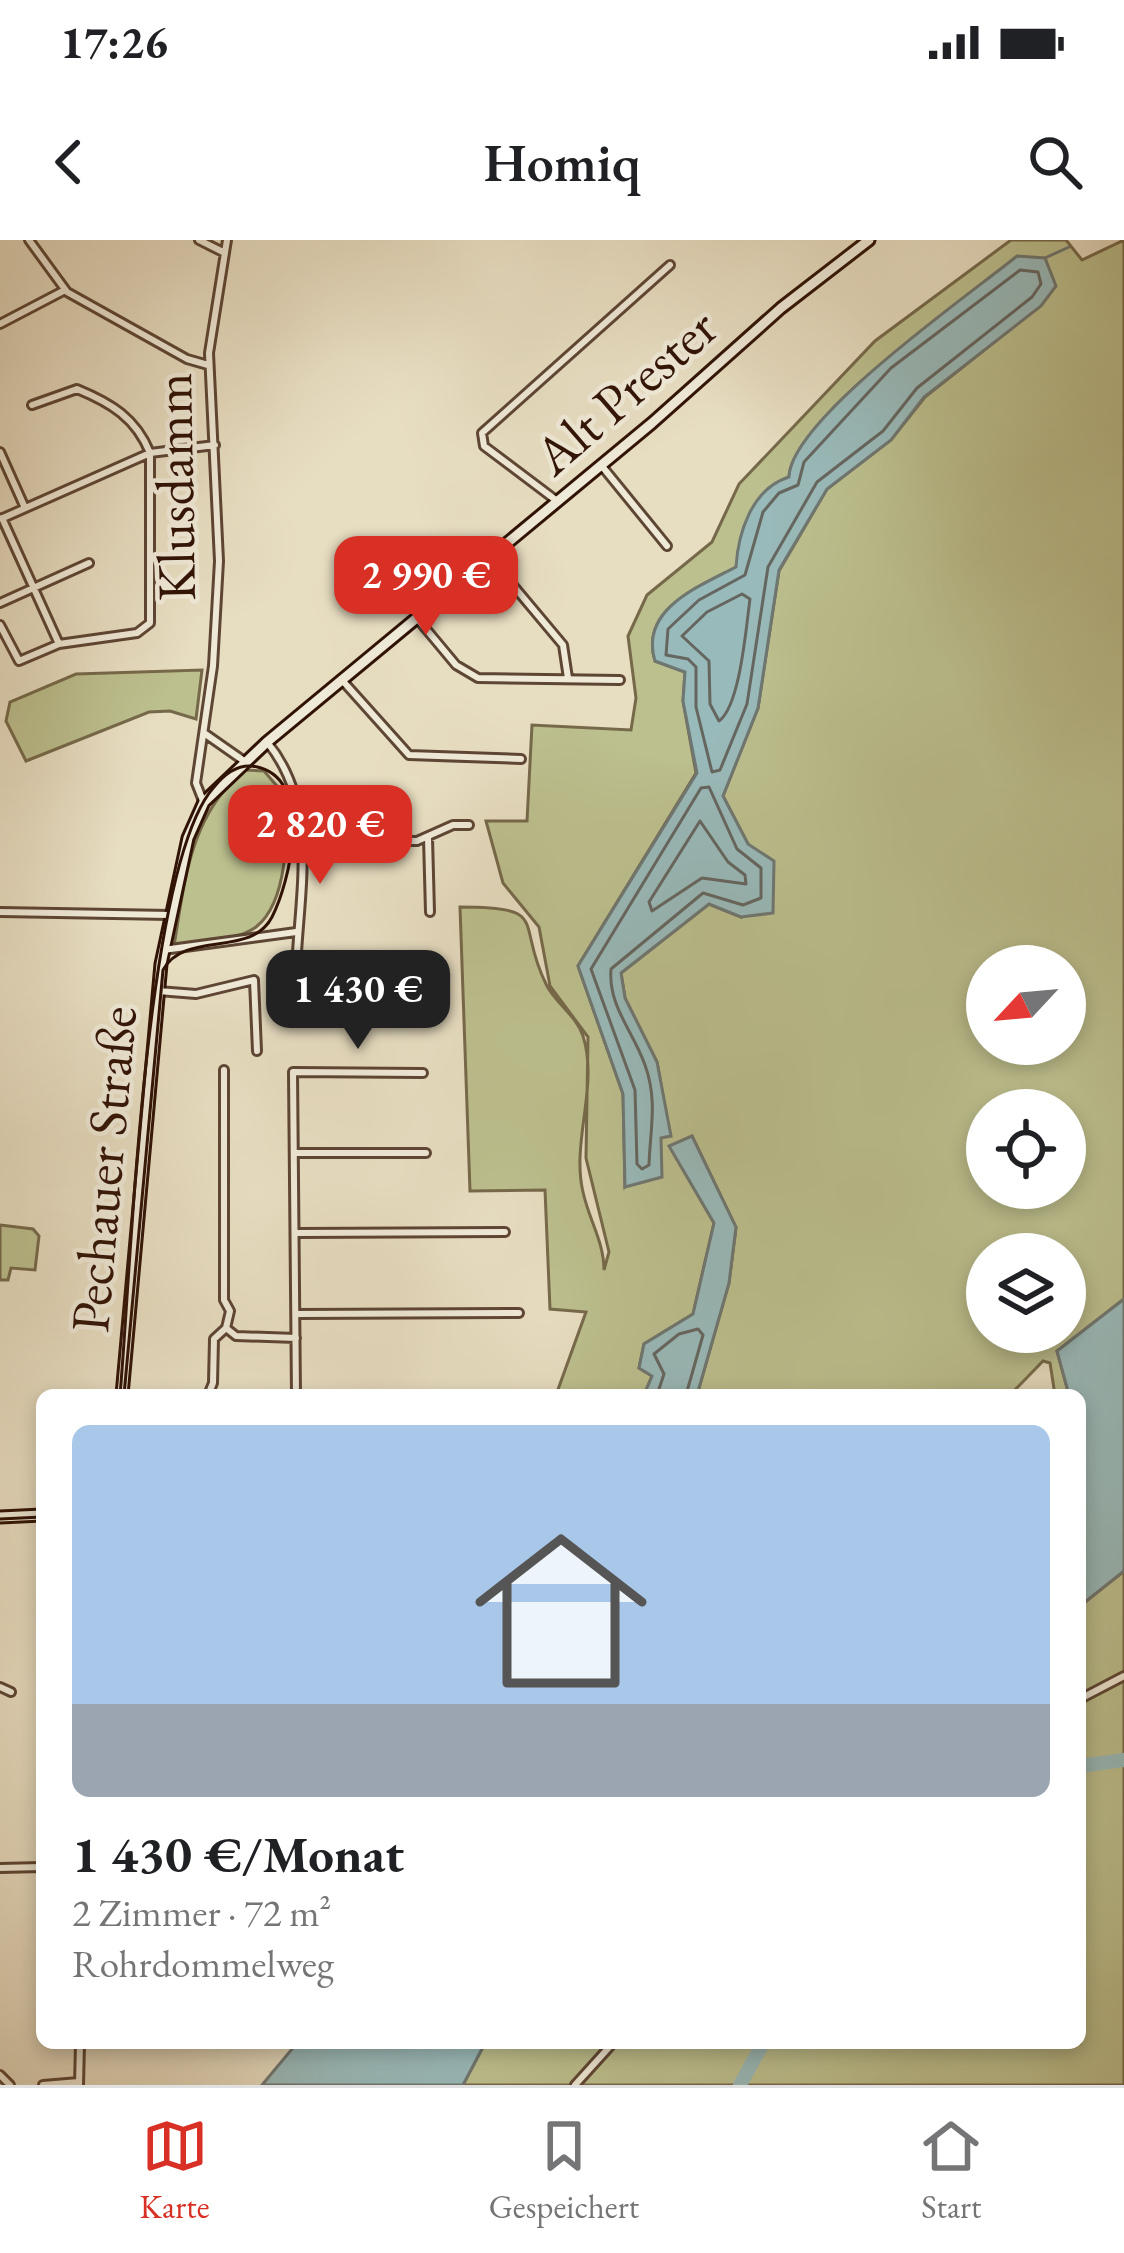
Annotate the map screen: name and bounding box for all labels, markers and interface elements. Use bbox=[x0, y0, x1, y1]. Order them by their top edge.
text: 17:26 bbox=[60, 13, 168, 71]
text: Homiq bbox=[483, 127, 641, 197]
icon: back bbox=[36, 129, 102, 195]
icon: search bbox=[1022, 129, 1088, 195]
street label: Alt Prester bbox=[518, 292, 731, 490]
street label: Klusdamm bbox=[137, 372, 211, 602]
pin: 2 990 € bbox=[315, 536, 537, 638]
text: 2 990 € bbox=[361, 549, 491, 600]
pin: 2 820 € bbox=[209, 785, 431, 887]
text: 2 820 € bbox=[255, 798, 385, 849]
north arrow bbox=[966, 945, 1086, 1065]
map controls bbox=[966, 945, 1086, 1353]
pin: 1 430 € bbox=[247, 950, 469, 1052]
text: 1 430 € bbox=[293, 963, 423, 1014]
street label: Pechauer Straße bbox=[54, 1003, 152, 1335]
button: locate bbox=[966, 1089, 1086, 1209]
button: layers bbox=[966, 1233, 1086, 1353]
icon: home bbox=[453, 1503, 669, 1719]
text: 1 430 €/Monat bbox=[72, 1821, 404, 1887]
text: 2 Zimmer · 72 m² bbox=[72, 1887, 331, 1938]
text: Rohrdommelweg bbox=[72, 1938, 334, 1989]
tab: Karte bbox=[140, 2113, 210, 2228]
tab: Gespeichert bbox=[489, 2113, 639, 2228]
tab: Start bbox=[918, 2113, 984, 2228]

